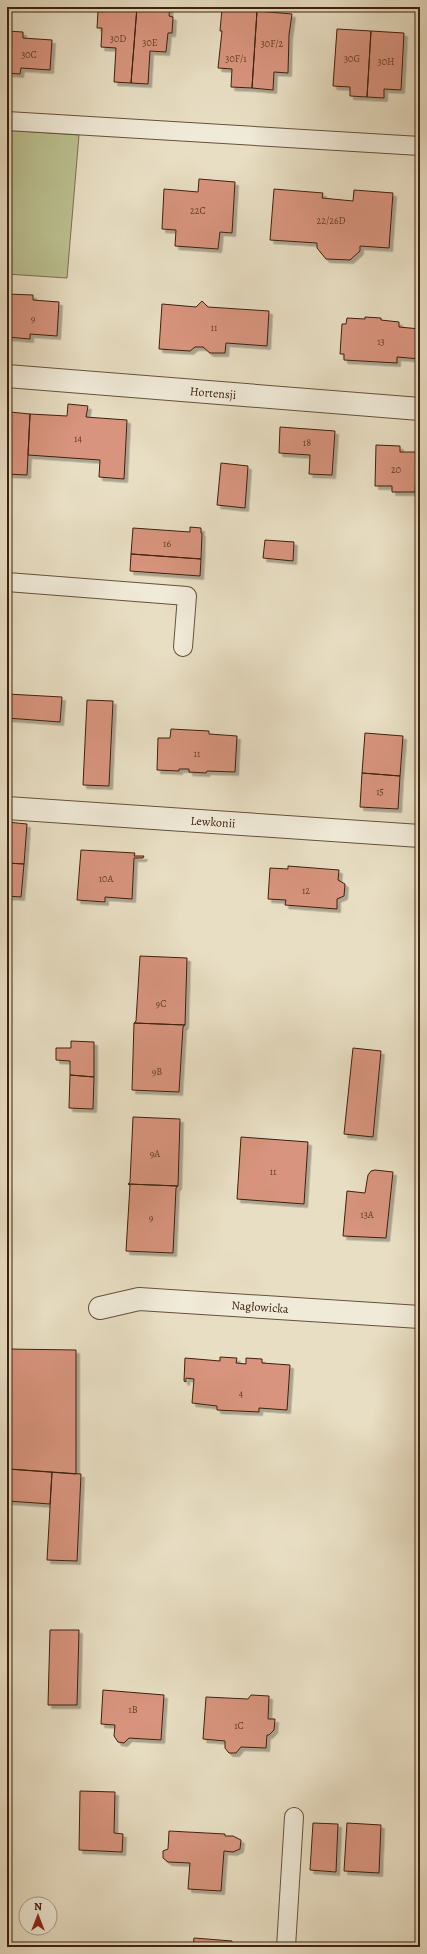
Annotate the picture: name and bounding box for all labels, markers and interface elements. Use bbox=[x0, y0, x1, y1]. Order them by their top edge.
house number: 30D bbox=[110, 32, 126, 45]
house number: 30E bbox=[142, 36, 158, 49]
house number: 30F/2 bbox=[261, 37, 284, 50]
house number: 30C bbox=[21, 48, 37, 61]
house number: 30F/1 bbox=[225, 52, 247, 65]
house number: 30G bbox=[344, 52, 360, 65]
house number: 30H bbox=[377, 55, 395, 68]
house number: 22C bbox=[190, 204, 206, 217]
house number: 22/26D bbox=[316, 214, 346, 227]
house number: 9 bbox=[31, 312, 36, 325]
house number: 11 bbox=[211, 321, 218, 334]
house number: 13 bbox=[377, 335, 385, 348]
street label: Hortensji bbox=[189, 383, 237, 403]
house number: 14 bbox=[74, 432, 82, 445]
house number: 18 bbox=[303, 436, 311, 449]
house number: 20 bbox=[391, 463, 401, 476]
house number: 16 bbox=[163, 537, 171, 550]
house number: 11 bbox=[194, 747, 201, 760]
house number: 15 bbox=[376, 785, 384, 798]
street label: Lewkonii bbox=[190, 812, 236, 832]
house number: 10A bbox=[99, 872, 113, 885]
house number: 12 bbox=[302, 884, 310, 897]
house number: 9C bbox=[156, 997, 166, 1010]
house number: 9B bbox=[152, 1065, 162, 1078]
house number: 9A bbox=[150, 1147, 160, 1160]
house number: 11 bbox=[270, 1165, 277, 1178]
house number: 13A bbox=[360, 1208, 374, 1221]
house number: 9 bbox=[149, 1211, 154, 1224]
street label: Nagłowicka bbox=[231, 1297, 290, 1317]
house number: 4 bbox=[239, 1387, 244, 1400]
house number: 1B bbox=[128, 1703, 138, 1716]
house number: 1C bbox=[234, 1719, 244, 1732]
north arrow bbox=[18, 1896, 58, 1936]
text: N bbox=[34, 1899, 42, 1914]

